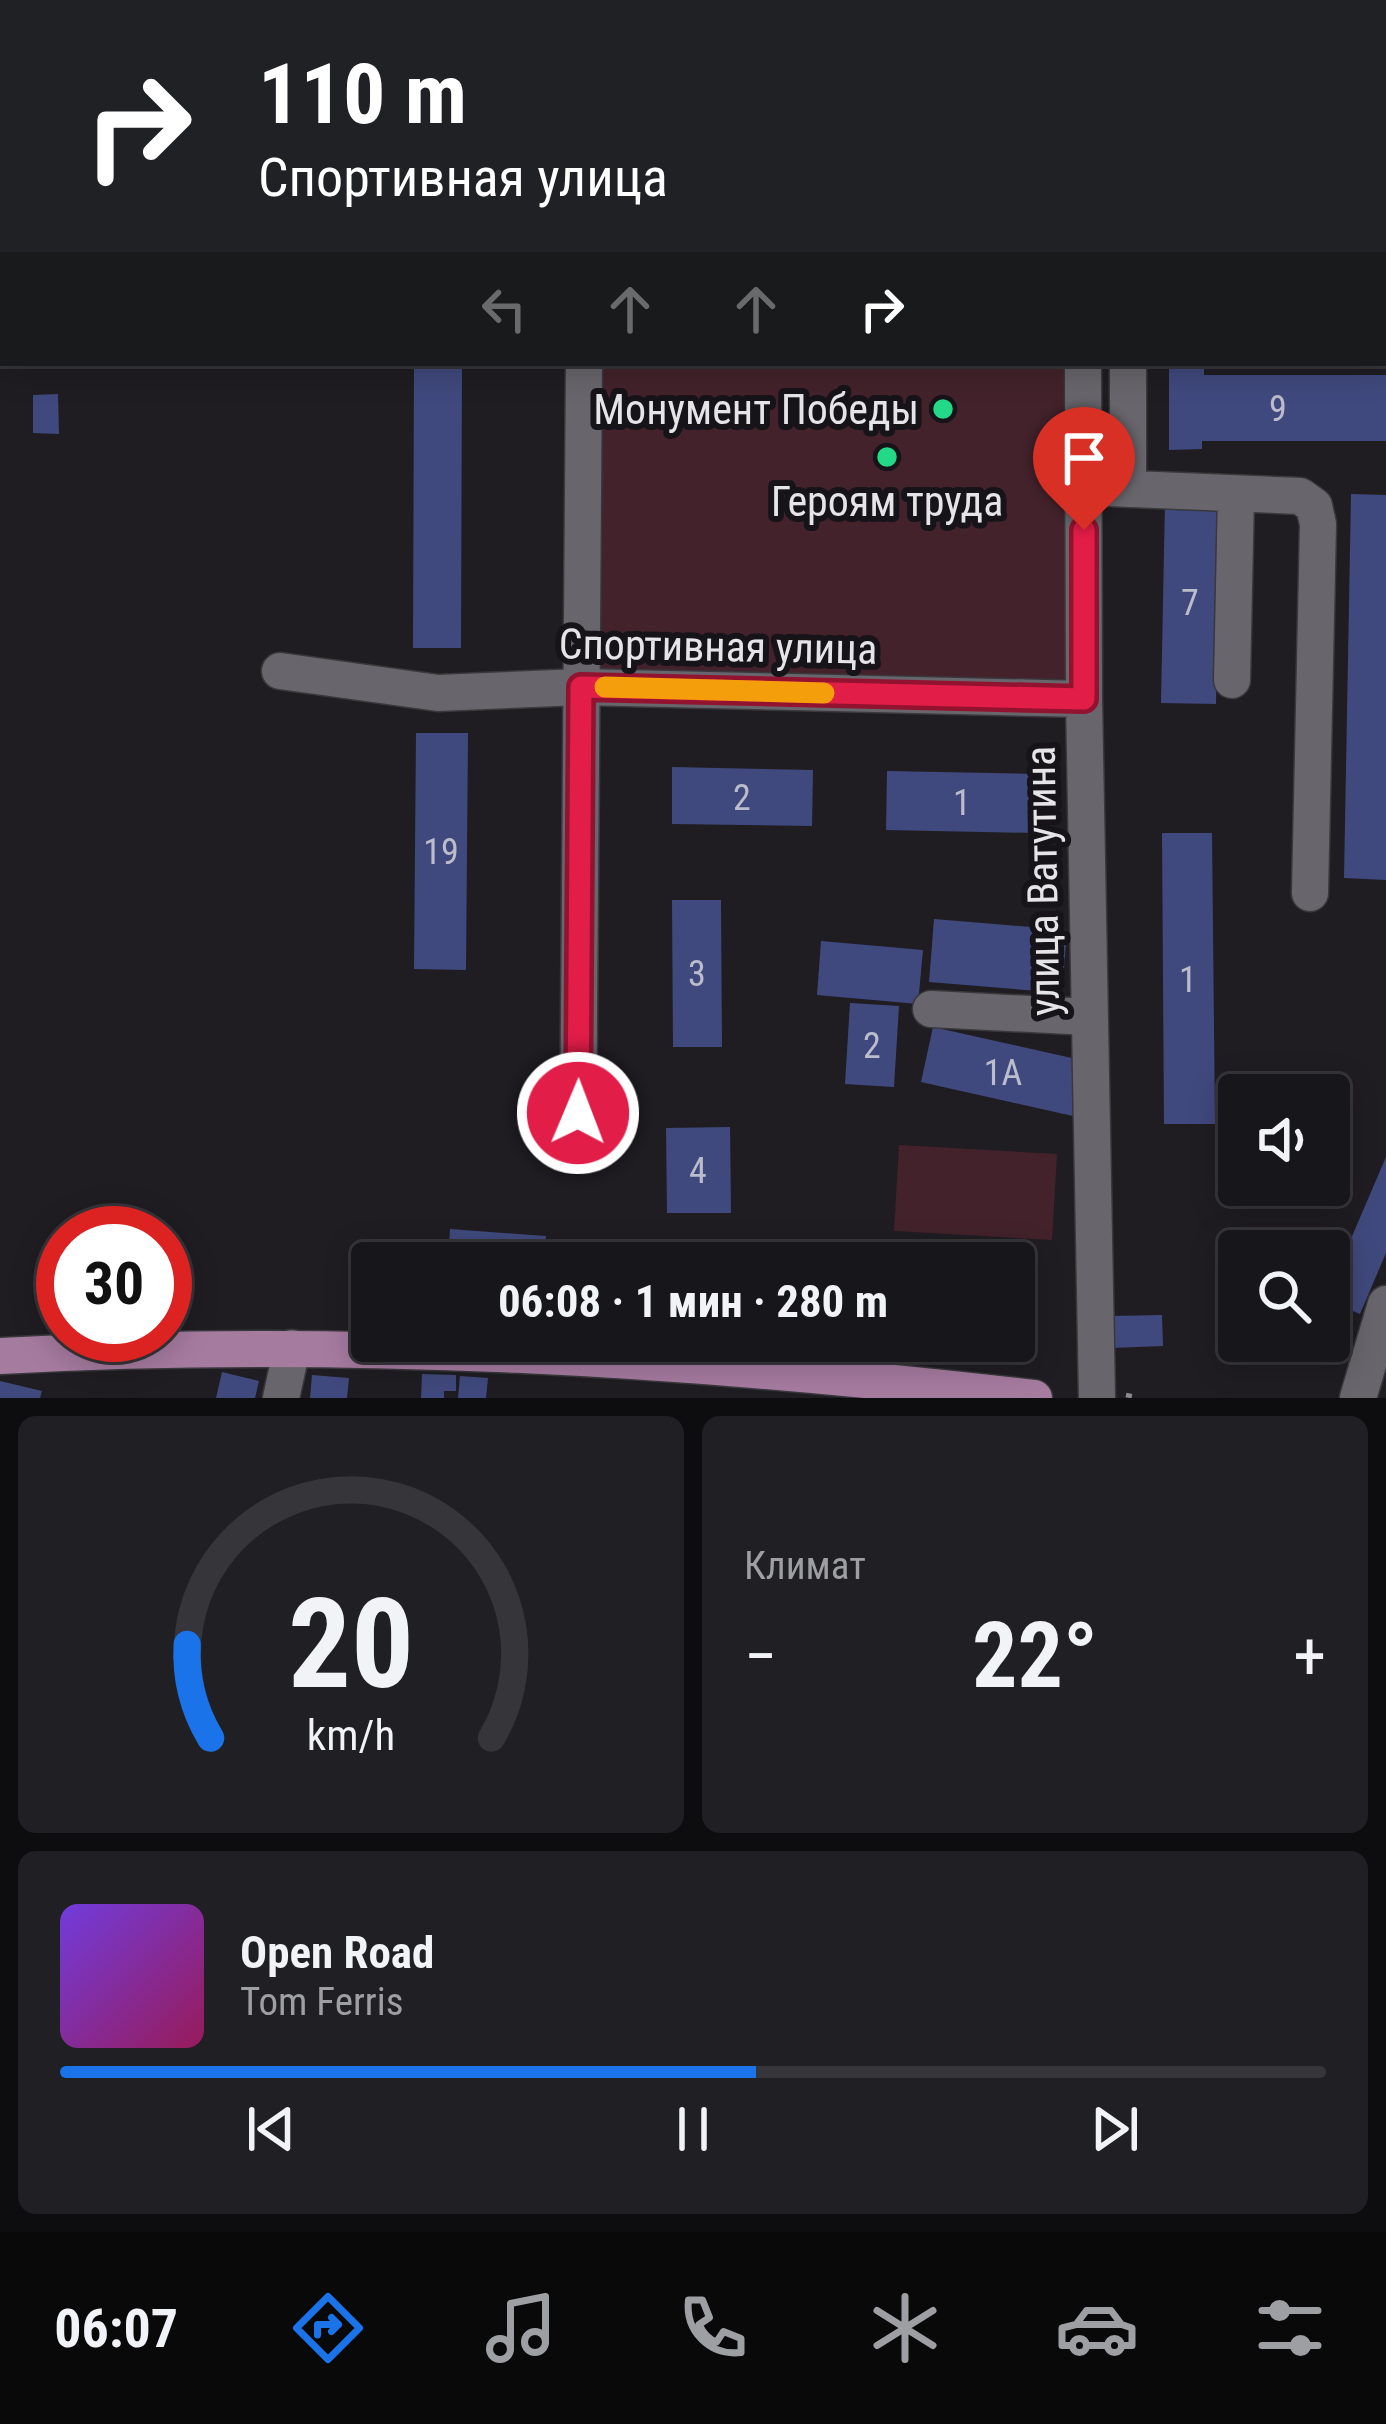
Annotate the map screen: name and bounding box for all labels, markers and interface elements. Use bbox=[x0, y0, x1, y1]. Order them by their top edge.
text: 110 m bbox=[258, 45, 467, 144]
icon: right bbox=[60, 48, 216, 204]
text: Спортивная улица bbox=[258, 146, 668, 209]
icon: left bbox=[471, 276, 537, 342]
icon: ahead bbox=[597, 276, 663, 342]
icon: ahead bbox=[723, 276, 789, 342]
icon: right bbox=[849, 276, 915, 342]
place label: Монумент Победы bbox=[593, 385, 919, 434]
house number: 9 bbox=[1269, 388, 1287, 430]
marker: Монумент Победы bbox=[930, 396, 956, 422]
pin bbox=[1033, 407, 1135, 530]
icon: arrive bbox=[1051, 425, 1117, 491]
marker: Героям труда bbox=[874, 444, 900, 470]
place label: Героям труда bbox=[771, 477, 1003, 526]
house number: 7 bbox=[1181, 582, 1199, 624]
street label: Спортивная улица bbox=[558, 619, 878, 674]
street label: улица Ватутина bbox=[1016, 745, 1069, 1017]
house number: 2 bbox=[733, 777, 751, 819]
house number: 1 bbox=[953, 782, 971, 824]
house number: 19 bbox=[423, 831, 459, 873]
house number: 3 bbox=[688, 953, 706, 995]
house number: 1 bbox=[1179, 959, 1197, 1001]
house number: 2 bbox=[863, 1025, 881, 1067]
position arrow bbox=[515, 1050, 641, 1176]
house number: 1А bbox=[984, 1052, 1023, 1094]
map controls bbox=[1218, 1074, 1350, 1362]
button: sound bbox=[1218, 1074, 1350, 1206]
house number: 4 bbox=[689, 1150, 707, 1192]
speed limit sign: 30 bbox=[36, 1206, 192, 1362]
button: search bbox=[1218, 1230, 1350, 1362]
text: 06:08 · 1 мин · 280 m bbox=[498, 1275, 888, 1328]
text: Климат bbox=[744, 1543, 866, 1589]
text: 20 bbox=[288, 1571, 414, 1717]
text: 22° bbox=[972, 1604, 1098, 1709]
text: − bbox=[744, 1618, 777, 1695]
text: + bbox=[1293, 1618, 1326, 1695]
text: km/h bbox=[307, 1709, 395, 1759]
text: Open Road bbox=[240, 1926, 434, 1979]
text: Tom Ferris bbox=[240, 1979, 403, 2025]
icon: previous bbox=[238, 2096, 304, 2162]
icon: pause bbox=[660, 2096, 726, 2162]
icon: next bbox=[1082, 2096, 1148, 2162]
icon: directions bbox=[286, 2286, 370, 2370]
icon: music bbox=[479, 2286, 563, 2370]
icon: phone bbox=[671, 2286, 755, 2370]
icon: climate bbox=[863, 2286, 947, 2370]
icon: car bbox=[1055, 2286, 1139, 2370]
icon: filters bbox=[1248, 2286, 1332, 2370]
text: 06:07 bbox=[54, 2297, 178, 2360]

